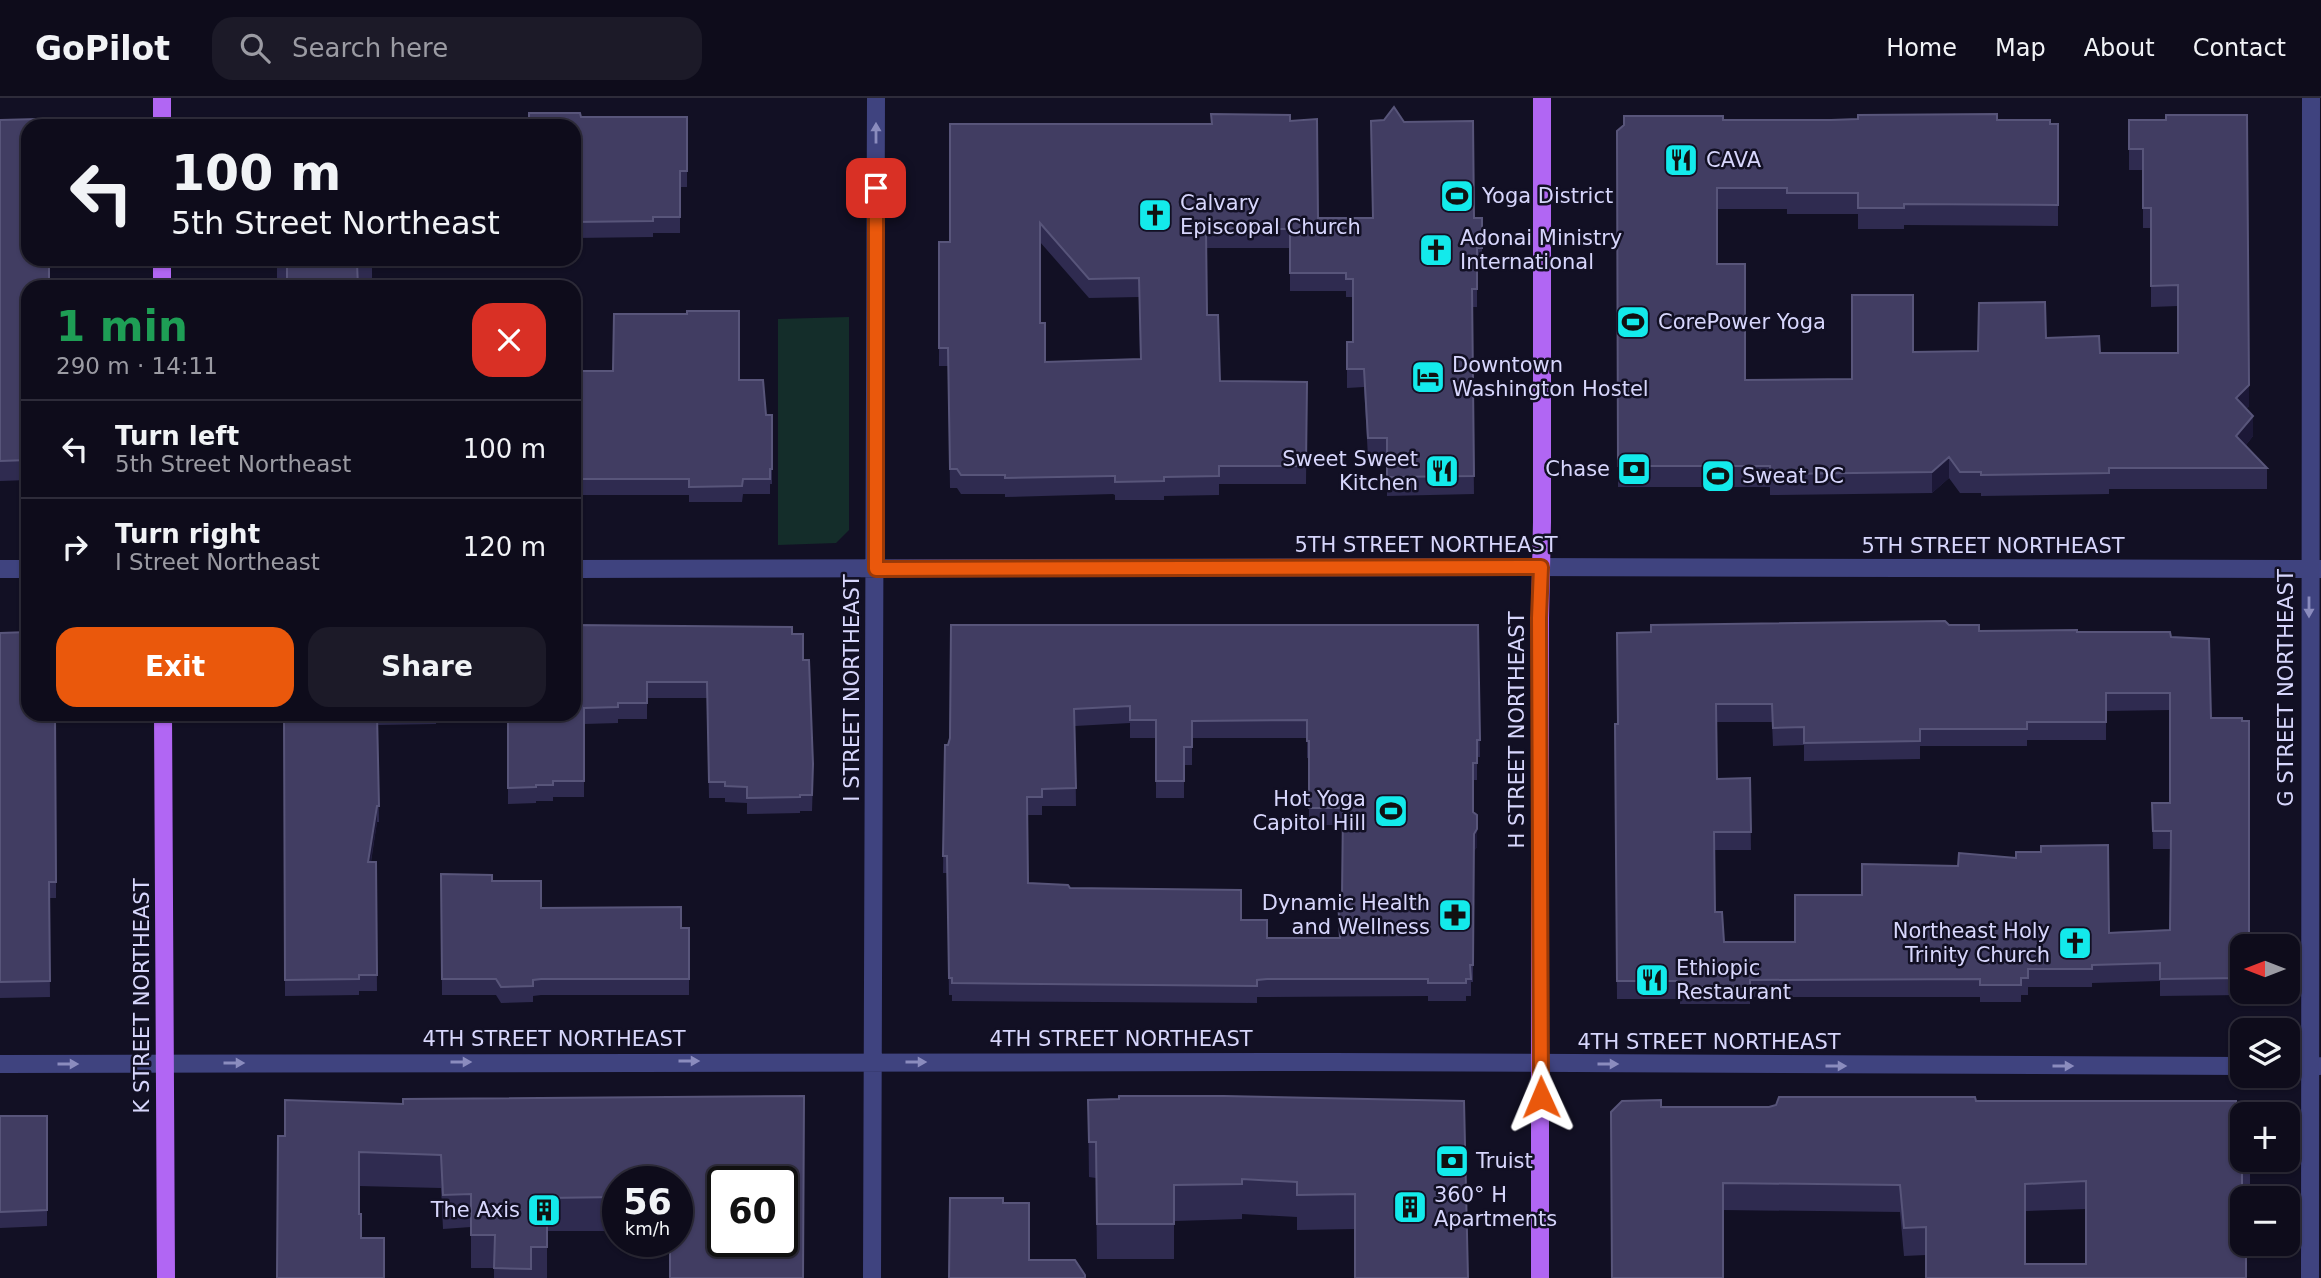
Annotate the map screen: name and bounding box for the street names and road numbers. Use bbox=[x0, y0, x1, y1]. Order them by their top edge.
street label: 5TH STREET NORTHEAST bbox=[1294, 533, 1558, 557]
street label: 5TH STREET NORTHEAST bbox=[1861, 534, 2125, 558]
street label: G STREET NORTHEAST bbox=[2274, 569, 2298, 807]
street label: I STREET NORTHEAST bbox=[840, 574, 864, 802]
street label: H STREET NORTHEAST bbox=[1505, 611, 1529, 848]
street label: K STREET NORTHEAST bbox=[130, 878, 154, 1113]
street label: 4TH STREET NORTHEAST bbox=[422, 1027, 686, 1051]
street label: 4TH STREET NORTHEAST bbox=[989, 1027, 1253, 1051]
street label: 4TH STREET NORTHEAST bbox=[1577, 1030, 1841, 1054]

